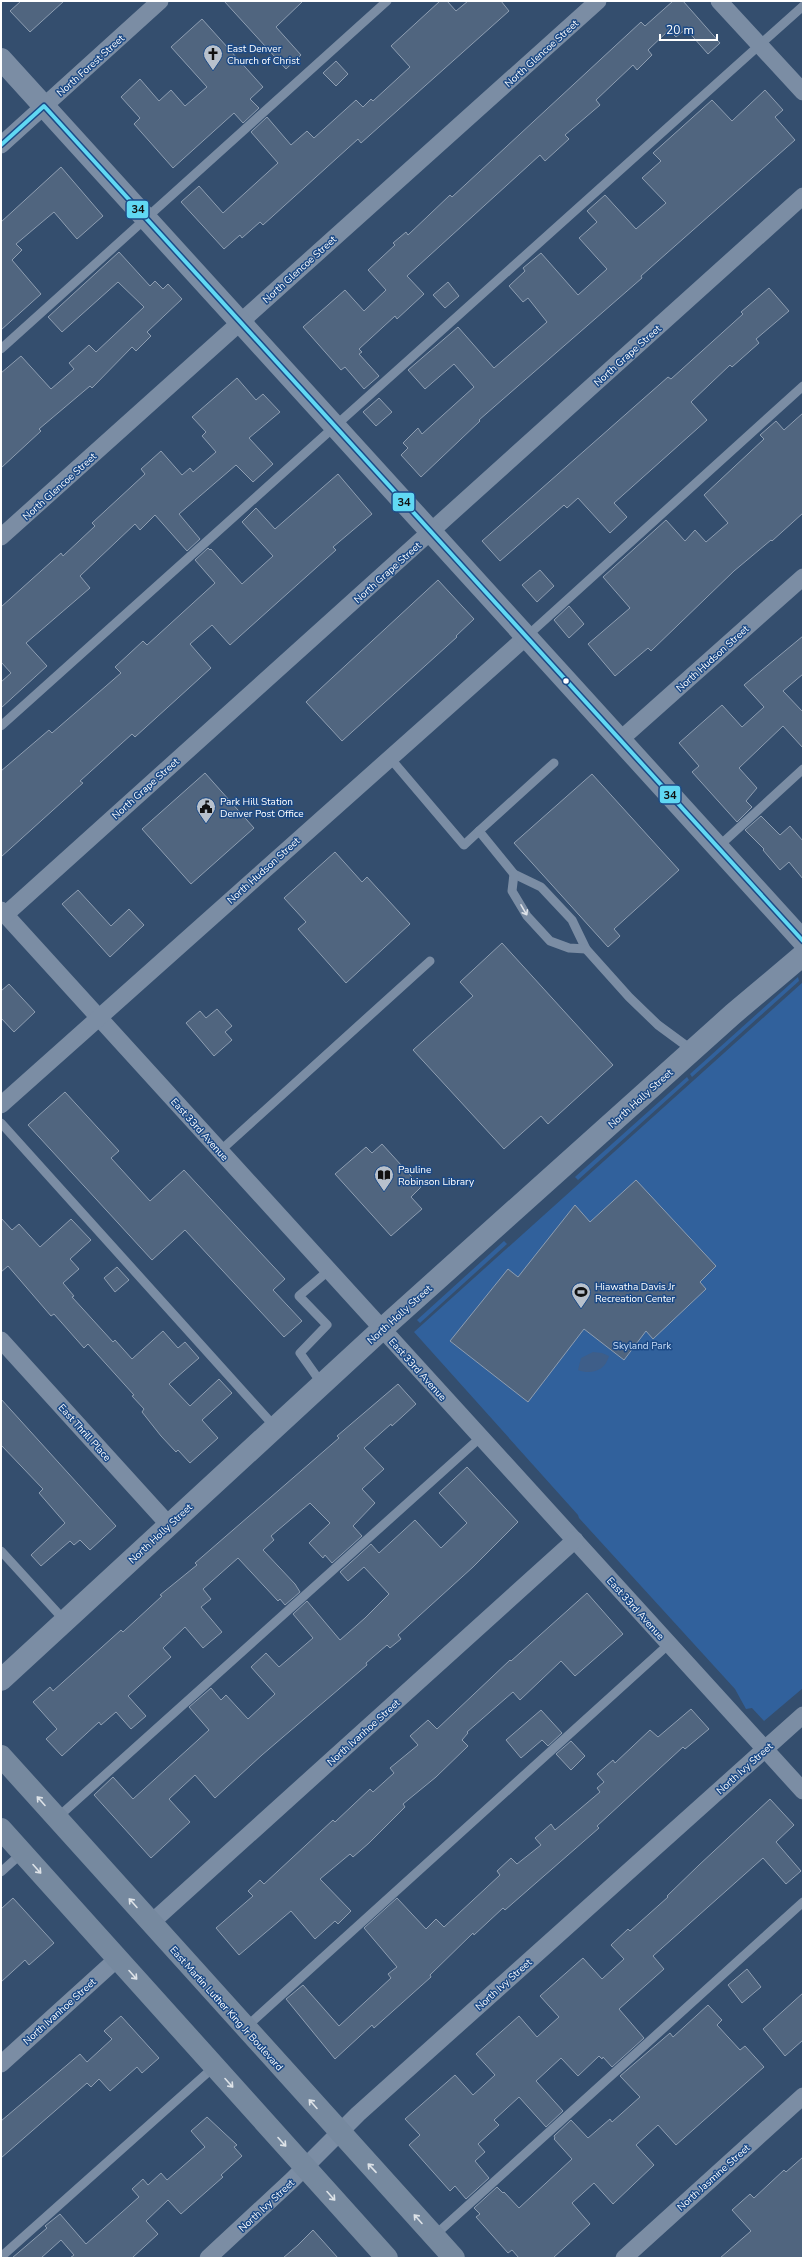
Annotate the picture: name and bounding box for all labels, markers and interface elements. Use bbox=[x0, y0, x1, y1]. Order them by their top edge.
street label: North Glencoe Street bbox=[502, 16, 582, 91]
scale bar bbox=[660, 16, 717, 42]
text: 20 m bbox=[666, 22, 694, 38]
street label: North Forest Street bbox=[54, 31, 128, 100]
place label: East Denver Church of Christ bbox=[227, 42, 300, 68]
church icon: East Denver Church of Christ bbox=[202, 43, 224, 71]
line badge: 34 bbox=[126, 200, 149, 219]
text: 34 bbox=[131, 202, 145, 217]
street label: North Glencoe Street bbox=[260, 232, 340, 307]
street label: North Grape Street bbox=[591, 322, 665, 390]
street label: North Glencoe Street bbox=[20, 449, 100, 524]
line badge: 34 bbox=[392, 492, 415, 512]
text: 34 bbox=[397, 495, 411, 510]
street label: North Grape Street bbox=[351, 539, 425, 607]
street label: North Hudson Street bbox=[673, 622, 752, 695]
unlabelled marker bbox=[561, 676, 571, 686]
street label: North Grape Street bbox=[109, 755, 183, 823]
line badge: 34 bbox=[659, 785, 681, 804]
text: 34 bbox=[663, 788, 677, 803]
place label: Park Hill Station Denver Post Office bbox=[220, 795, 304, 821]
public building icon: Park Hill Station Denver Post Office bbox=[195, 796, 217, 824]
street label: North Hudson Street bbox=[224, 834, 303, 907]
one-way arrow bbox=[520, 904, 528, 916]
street label: North Holly Street bbox=[605, 1066, 676, 1132]
street label: East 33rd Avenue bbox=[167, 1095, 231, 1164]
place label: Pauline Robinson Library bbox=[398, 1163, 475, 1189]
library icon: Pauline Robinson Library bbox=[373, 1164, 395, 1192]
place label: Hiawatha Davis Jr Recreation Center bbox=[595, 1280, 676, 1306]
sports icon: Hiawatha Davis Jr Recreation Center bbox=[570, 1281, 592, 1309]
street label: North Holly Street bbox=[364, 1282, 435, 1348]
street label: East 33rd Avenue bbox=[385, 1335, 449, 1404]
park label: Skyland Park bbox=[613, 1339, 672, 1353]
street label: East Thrill Place bbox=[55, 1401, 114, 1464]
street label: North Holly Street bbox=[126, 1500, 196, 1567]
street label: East 33rd Avenue bbox=[603, 1574, 667, 1643]
street label: North Ivanhoe Street bbox=[324, 1696, 403, 1769]
street label: North Ivy Street bbox=[713, 1739, 776, 1798]
one-way arrow bbox=[37, 1796, 46, 1806]
one-way arrow bbox=[32, 1864, 41, 1874]
one-way arrow bbox=[129, 1898, 138, 1908]
street label: East Martin Luther King Jr Boulevard bbox=[166, 1943, 286, 2074]
street label: North Ivy Street bbox=[472, 1955, 535, 2014]
one-way arrow bbox=[129, 1970, 138, 1981]
street label: North Ivanhoe Street bbox=[20, 1975, 99, 2048]
one-way arrow bbox=[225, 2078, 234, 2088]
one-way arrow bbox=[309, 2098, 318, 2109]
one-way arrow bbox=[277, 2136, 286, 2146]
street label: North Jasmine Street bbox=[674, 2141, 754, 2214]
one-way arrow bbox=[368, 2164, 377, 2174]
street label: North Ivy Street bbox=[236, 2176, 298, 2235]
one-way arrow bbox=[327, 2191, 336, 2202]
one-way arrow bbox=[414, 2214, 423, 2224]

